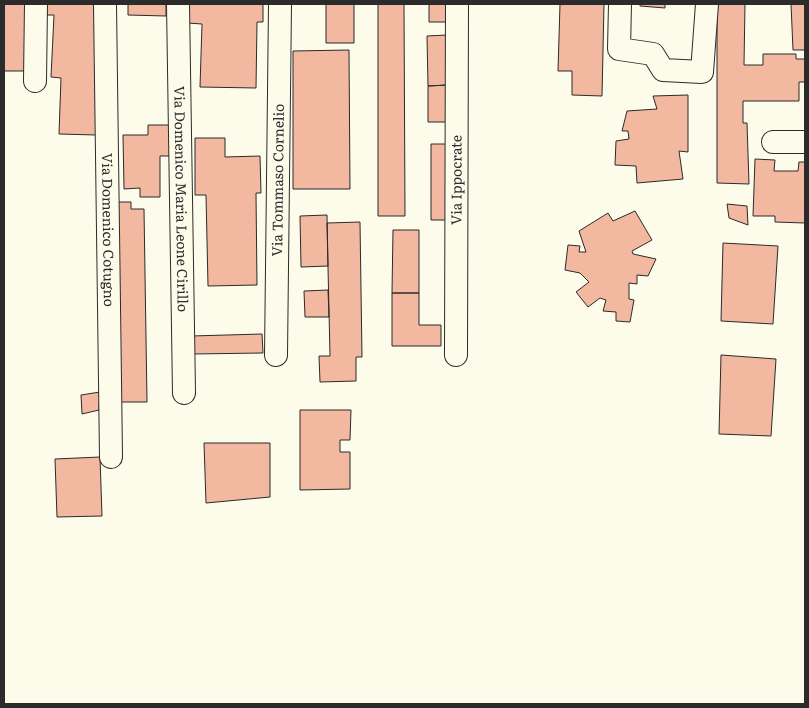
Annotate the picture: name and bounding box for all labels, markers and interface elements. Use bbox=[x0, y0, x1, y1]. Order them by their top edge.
street label: Via Domenico Maria Leone Cirillo bbox=[170, 86, 194, 312]
street label: Via Tommaso Cornelio bbox=[266, 104, 288, 256]
street label: Via Ippocrate bbox=[445, 135, 466, 225]
street label: Via Domenico Cotugno bbox=[98, 153, 120, 307]

